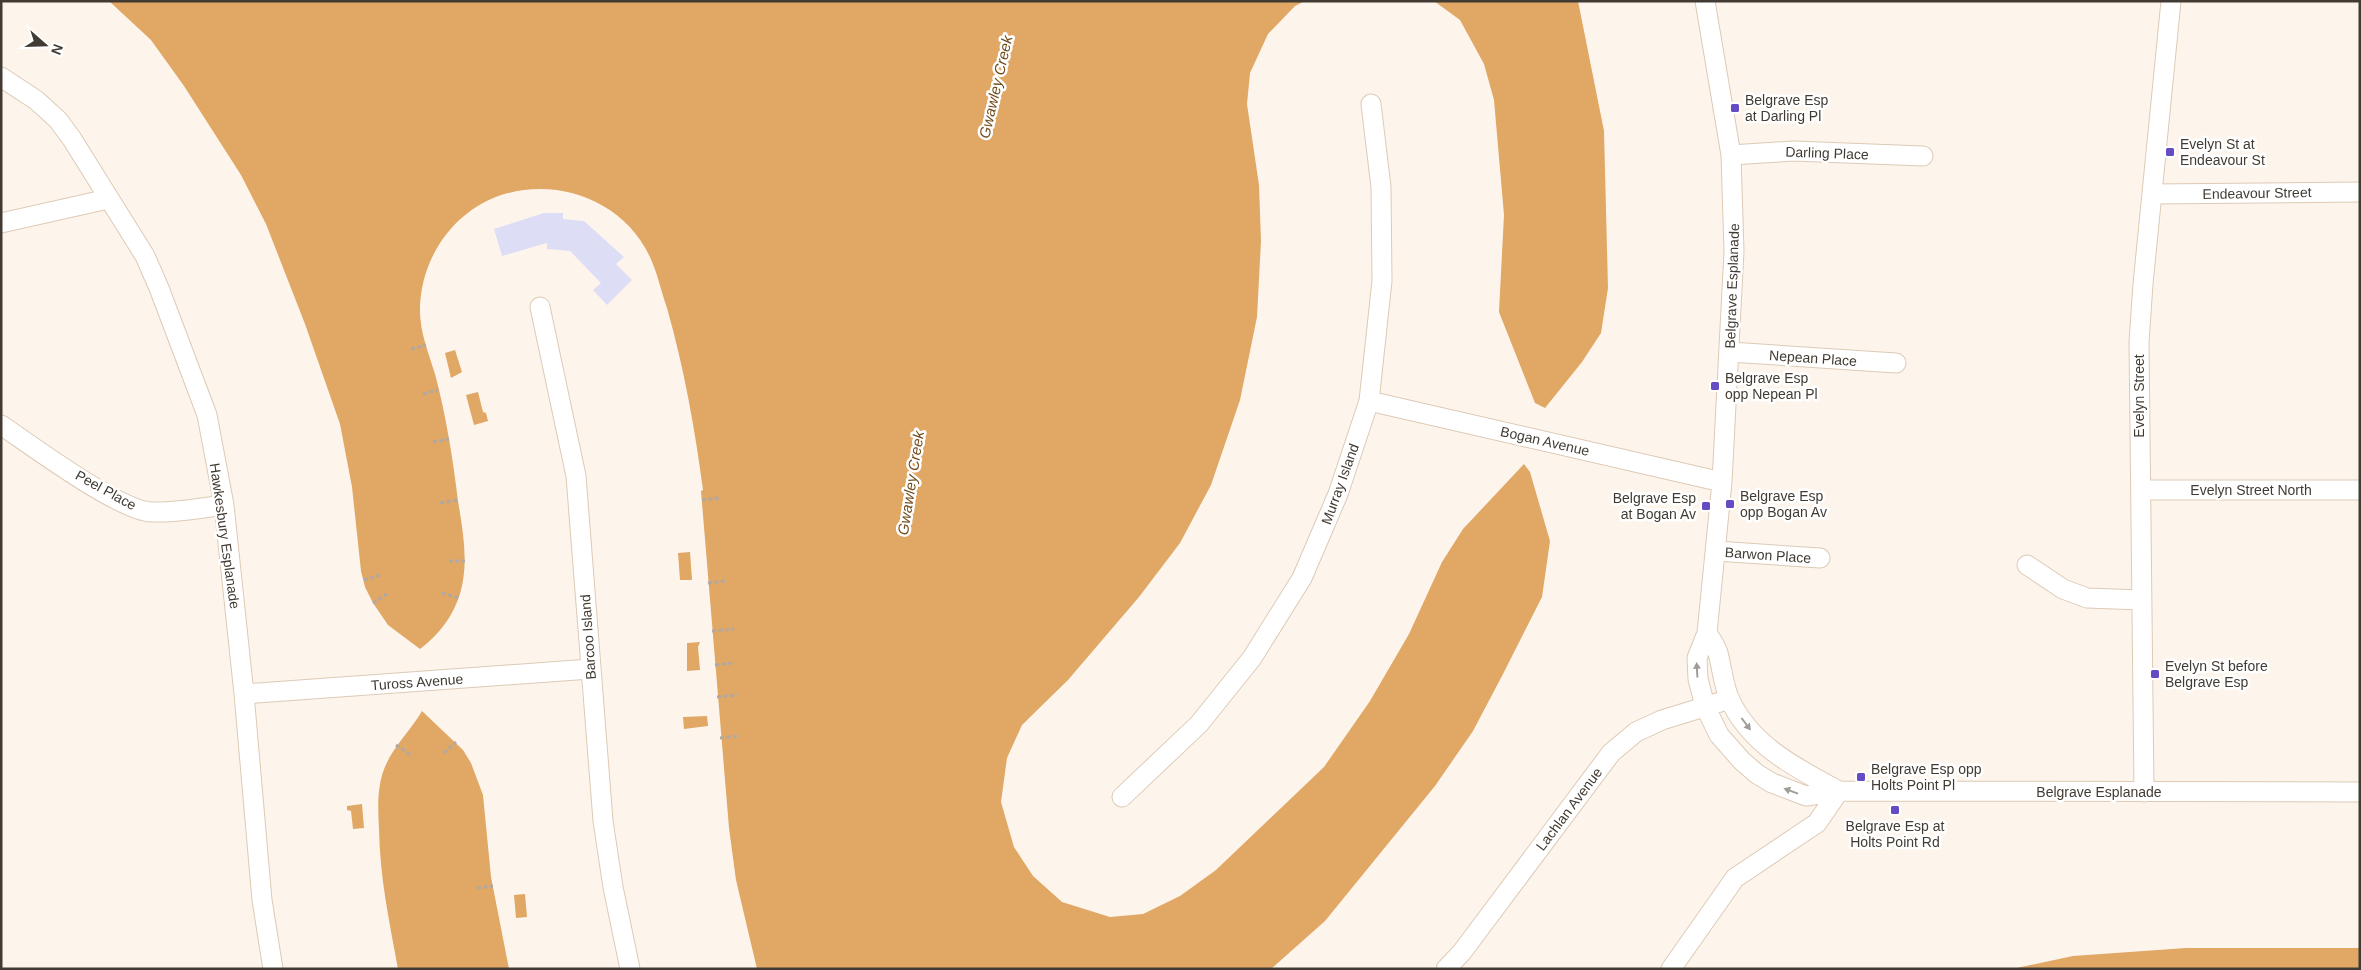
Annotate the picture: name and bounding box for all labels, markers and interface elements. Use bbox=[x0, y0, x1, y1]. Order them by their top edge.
north arrow bbox=[20, 20, 70, 70]
water label: Gwawley Creek bbox=[975, 32, 1016, 140]
text: N bbox=[48, 42, 66, 57]
place label: Belgrave Esp at Darling Pl bbox=[1745, 92, 1828, 124]
marker: Belgrave Esp at Darling Pl bbox=[1729, 102, 1741, 114]
place label: Evelyn St at Endeavour St bbox=[2180, 136, 2265, 168]
street label: Darling Place bbox=[1785, 144, 1869, 162]
marker: Evelyn St at Endeavour St bbox=[2164, 146, 2176, 158]
street label: Endeavour Street bbox=[2202, 184, 2312, 202]
street label: Belgrave Esplanade bbox=[1722, 223, 1742, 349]
street label: Nepean Place bbox=[1769, 347, 1858, 369]
street label: Evelyn Street bbox=[2131, 354, 2147, 438]
place label: Belgrave Esp opp Nepean Pl bbox=[1725, 370, 1818, 402]
marker: Belgrave Esp opp Nepean Pl bbox=[1709, 380, 1721, 392]
street label: Bogan Avenue bbox=[1499, 423, 1591, 459]
water label: Gwawley Creek bbox=[894, 428, 927, 536]
street label: Murray Island bbox=[1318, 441, 1362, 527]
street label: Hawkesbury Esplanade bbox=[207, 462, 243, 610]
street label: Peel Place bbox=[73, 467, 139, 513]
street label: Evelyn Street North bbox=[2190, 482, 2312, 498]
place label: Belgrave Esp opp Bogan Av bbox=[1740, 488, 1827, 520]
place label: Belgrave Esp at Bogan Av bbox=[1613, 490, 1696, 522]
marker: Belgrave Esp opp Bogan Av bbox=[1724, 498, 1736, 510]
marker: Belgrave Esp at Bogan Av bbox=[1700, 500, 1712, 512]
street label: Barwon Place bbox=[1724, 544, 1812, 566]
street label: Barcoo Island bbox=[577, 594, 599, 680]
place label: Evelyn St before Belgrave Esp bbox=[2165, 658, 2268, 690]
one-way arrow bbox=[1693, 662, 1701, 678]
marker: Evelyn St before Belgrave Esp bbox=[2149, 668, 2161, 680]
street label: Tuross Avenue bbox=[370, 671, 464, 693]
one-way arrow bbox=[1741, 717, 1752, 730]
place label: Belgrave Esp opp Holts Point Pl bbox=[1871, 761, 1982, 793]
street label: Lachlan Avenue bbox=[1533, 764, 1605, 854]
marker: Belgrave Esp opp Holts Point Pl bbox=[1855, 771, 1867, 783]
street label: Belgrave Esplanade bbox=[2036, 784, 2162, 800]
one-way arrow bbox=[1784, 787, 1799, 794]
marker: Belgrave Esp at Holts Point Rd bbox=[1889, 804, 1901, 816]
place label: Belgrave Esp at Holts Point Rd bbox=[1846, 818, 1945, 850]

